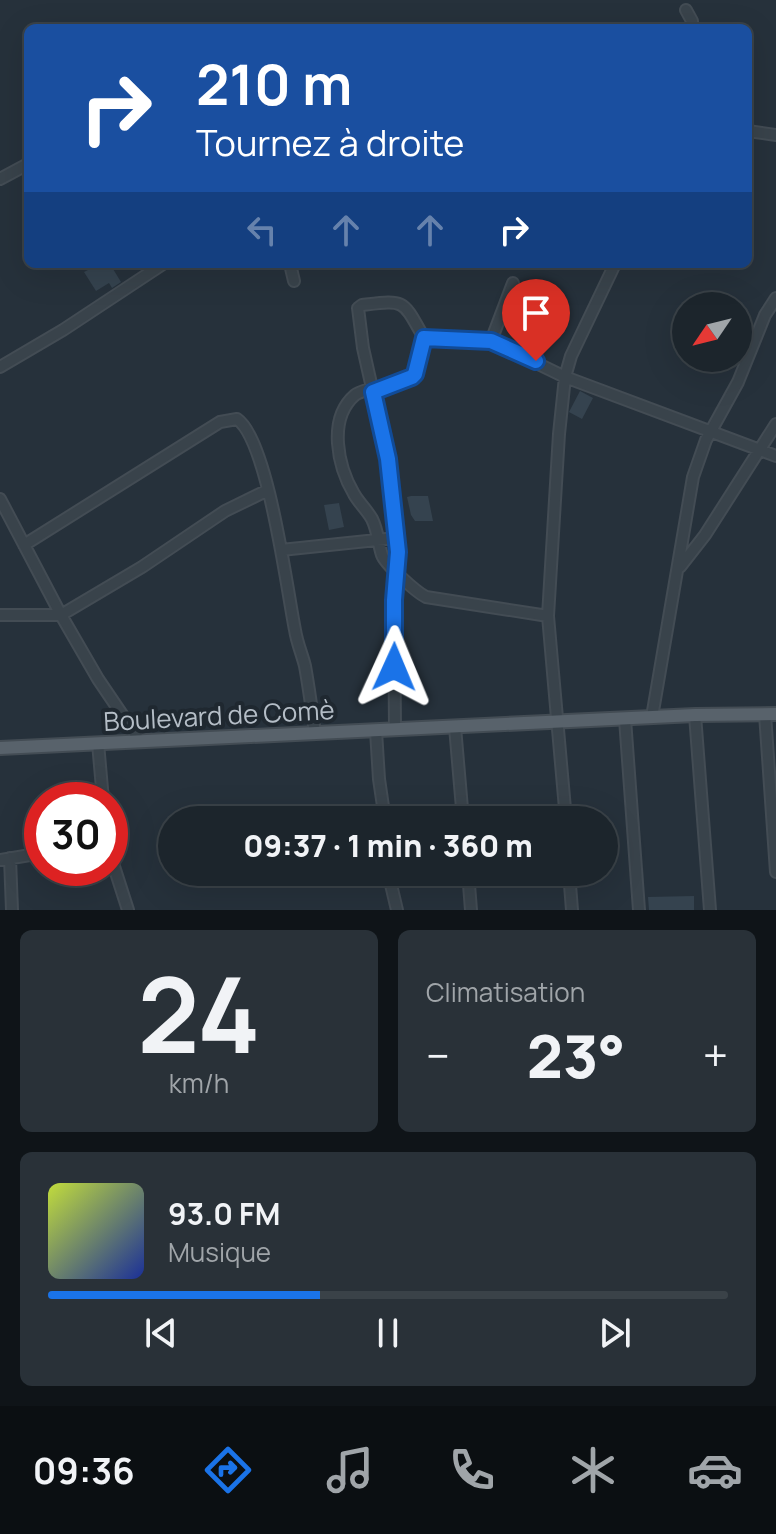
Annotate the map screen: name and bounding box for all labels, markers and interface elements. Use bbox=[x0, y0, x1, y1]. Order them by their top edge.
text: 210 m bbox=[196, 45, 352, 122]
icon: right bbox=[64, 56, 168, 160]
text: Tournez à droite bbox=[196, 118, 464, 167]
icon: left bbox=[240, 208, 284, 252]
icon: ahead bbox=[324, 208, 368, 252]
icon: ahead bbox=[408, 208, 452, 252]
icon: right bbox=[492, 208, 536, 252]
pin bbox=[502, 279, 570, 361]
icon: arrive bbox=[514, 291, 558, 335]
north arrow bbox=[672, 292, 752, 372]
map controls bbox=[672, 292, 752, 372]
position arrow bbox=[352, 625, 436, 709]
street label: Boulevard de Comè bbox=[103, 691, 335, 739]
speed limit sign: 30 bbox=[24, 782, 128, 886]
text: 09:37 · 1 min · 360 m bbox=[243, 825, 533, 866]
text: 24 bbox=[137, 942, 261, 1084]
text: Climatisation bbox=[426, 974, 585, 1010]
text: 23° bbox=[527, 1014, 626, 1096]
text: − bbox=[426, 1025, 450, 1085]
text: + bbox=[703, 1025, 728, 1085]
text: km/h bbox=[169, 1065, 229, 1101]
text: 93.0 FM bbox=[168, 1193, 280, 1234]
text: Musique bbox=[168, 1234, 271, 1270]
icon: previous bbox=[139, 1311, 183, 1355]
icon: pause bbox=[366, 1311, 410, 1355]
icon: next bbox=[593, 1311, 637, 1355]
icon: directions bbox=[200, 1442, 256, 1498]
icon: music bbox=[322, 1442, 378, 1498]
icon: phone bbox=[444, 1442, 500, 1498]
icon: climate bbox=[565, 1442, 621, 1498]
icon: car bbox=[687, 1442, 743, 1498]
text: 09:36 bbox=[33, 1446, 135, 1495]

